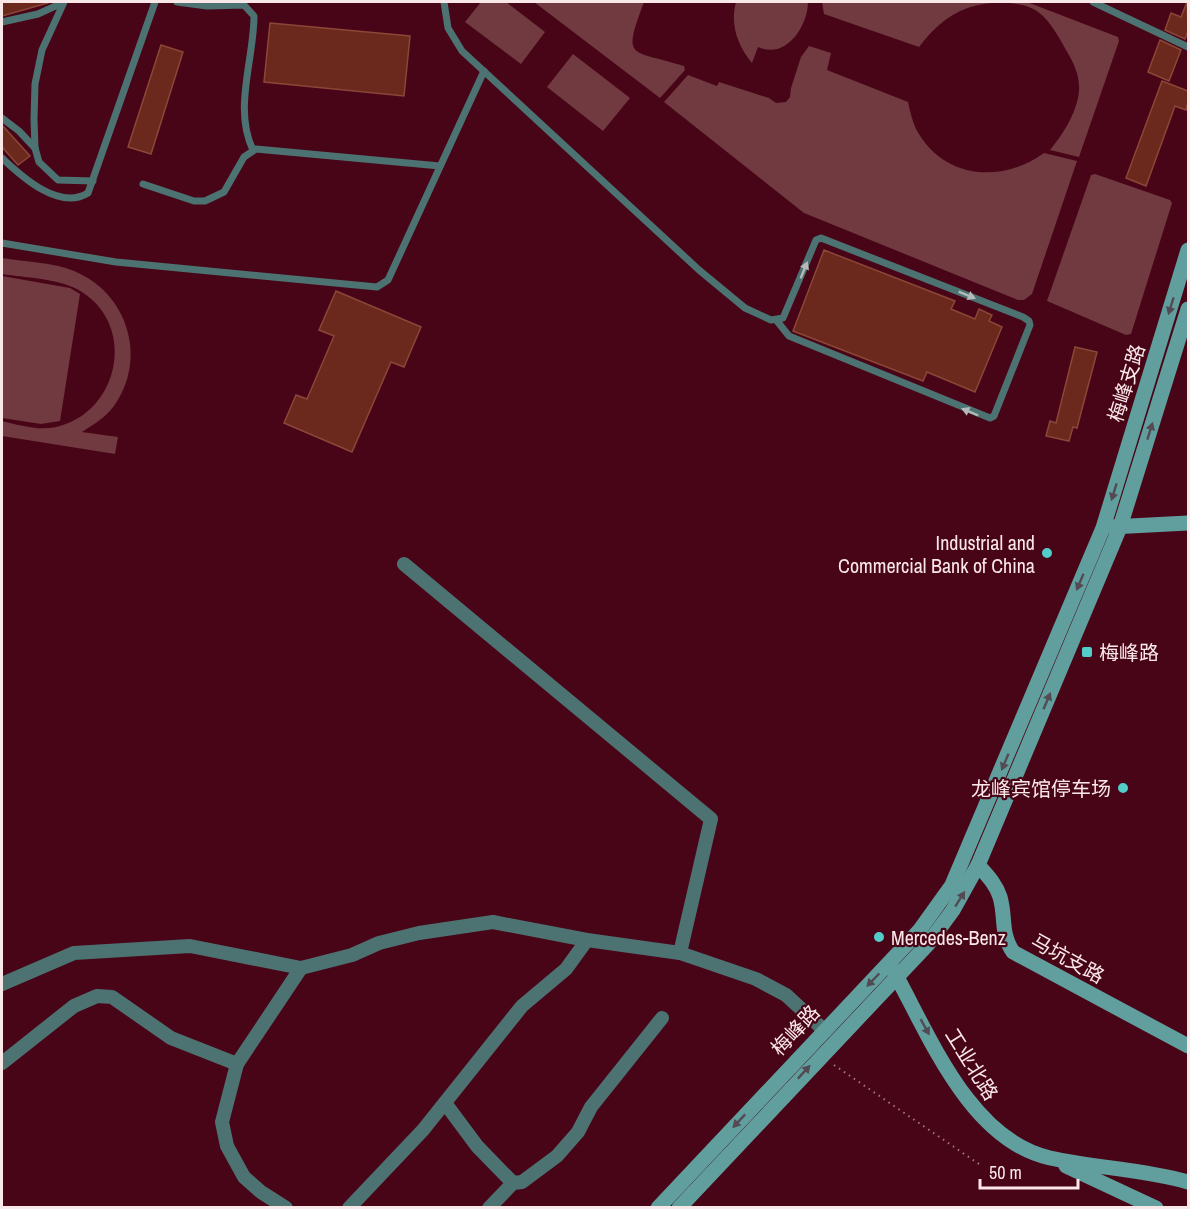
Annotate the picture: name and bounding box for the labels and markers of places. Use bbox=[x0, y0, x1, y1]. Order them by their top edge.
place label: Industrial and Commercial Bank of China bbox=[838, 529, 1035, 579]
marker: Industrial and Commercial Bank of China bbox=[1040, 546, 1054, 560]
place label: 梅峰路 bbox=[1099, 639, 1159, 666]
marker: 梅峰路 bbox=[1080, 645, 1094, 659]
place label: 龙峰宾馆停车场 bbox=[971, 775, 1111, 802]
marker: 龙峰宾馆停车场 bbox=[1116, 781, 1130, 795]
place label: Mercedes-Benz bbox=[891, 924, 1006, 951]
marker: Mercedes-Benz bbox=[872, 930, 886, 944]

